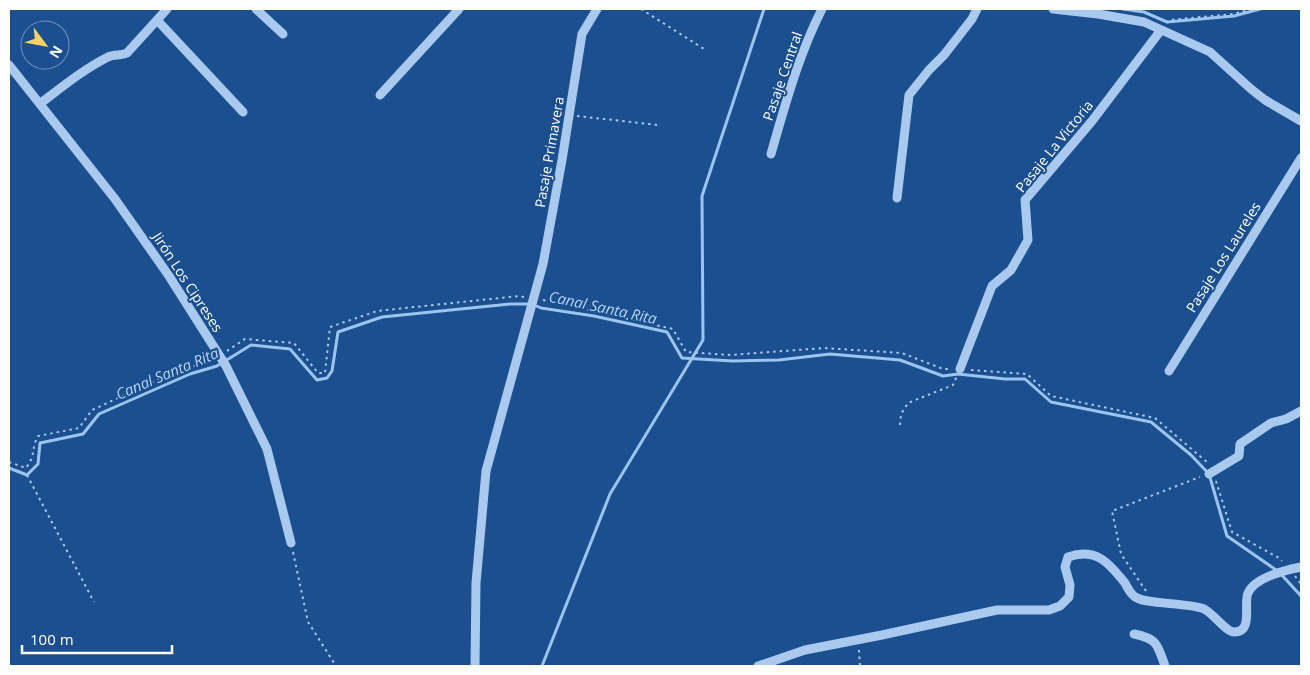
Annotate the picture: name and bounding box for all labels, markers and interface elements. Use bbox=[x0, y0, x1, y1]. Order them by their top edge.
north arrow bbox=[20, 20, 70, 70]
street label: Pasaje Central bbox=[758, 29, 806, 123]
text: N bbox=[45, 42, 68, 62]
street label: Pasaje Primavera bbox=[530, 95, 568, 209]
street label: Pasaje La Victoria bbox=[1011, 96, 1097, 196]
street label: Pasaje Los Laureles bbox=[1181, 198, 1265, 316]
street label: Jirón Los Cipreses bbox=[148, 227, 228, 336]
water label: Canal Santa Rita bbox=[547, 286, 659, 328]
water label: Canal Santa Rita bbox=[113, 342, 222, 404]
scale bar bbox=[22, 622, 172, 654]
text: 100 m bbox=[30, 629, 74, 649]

